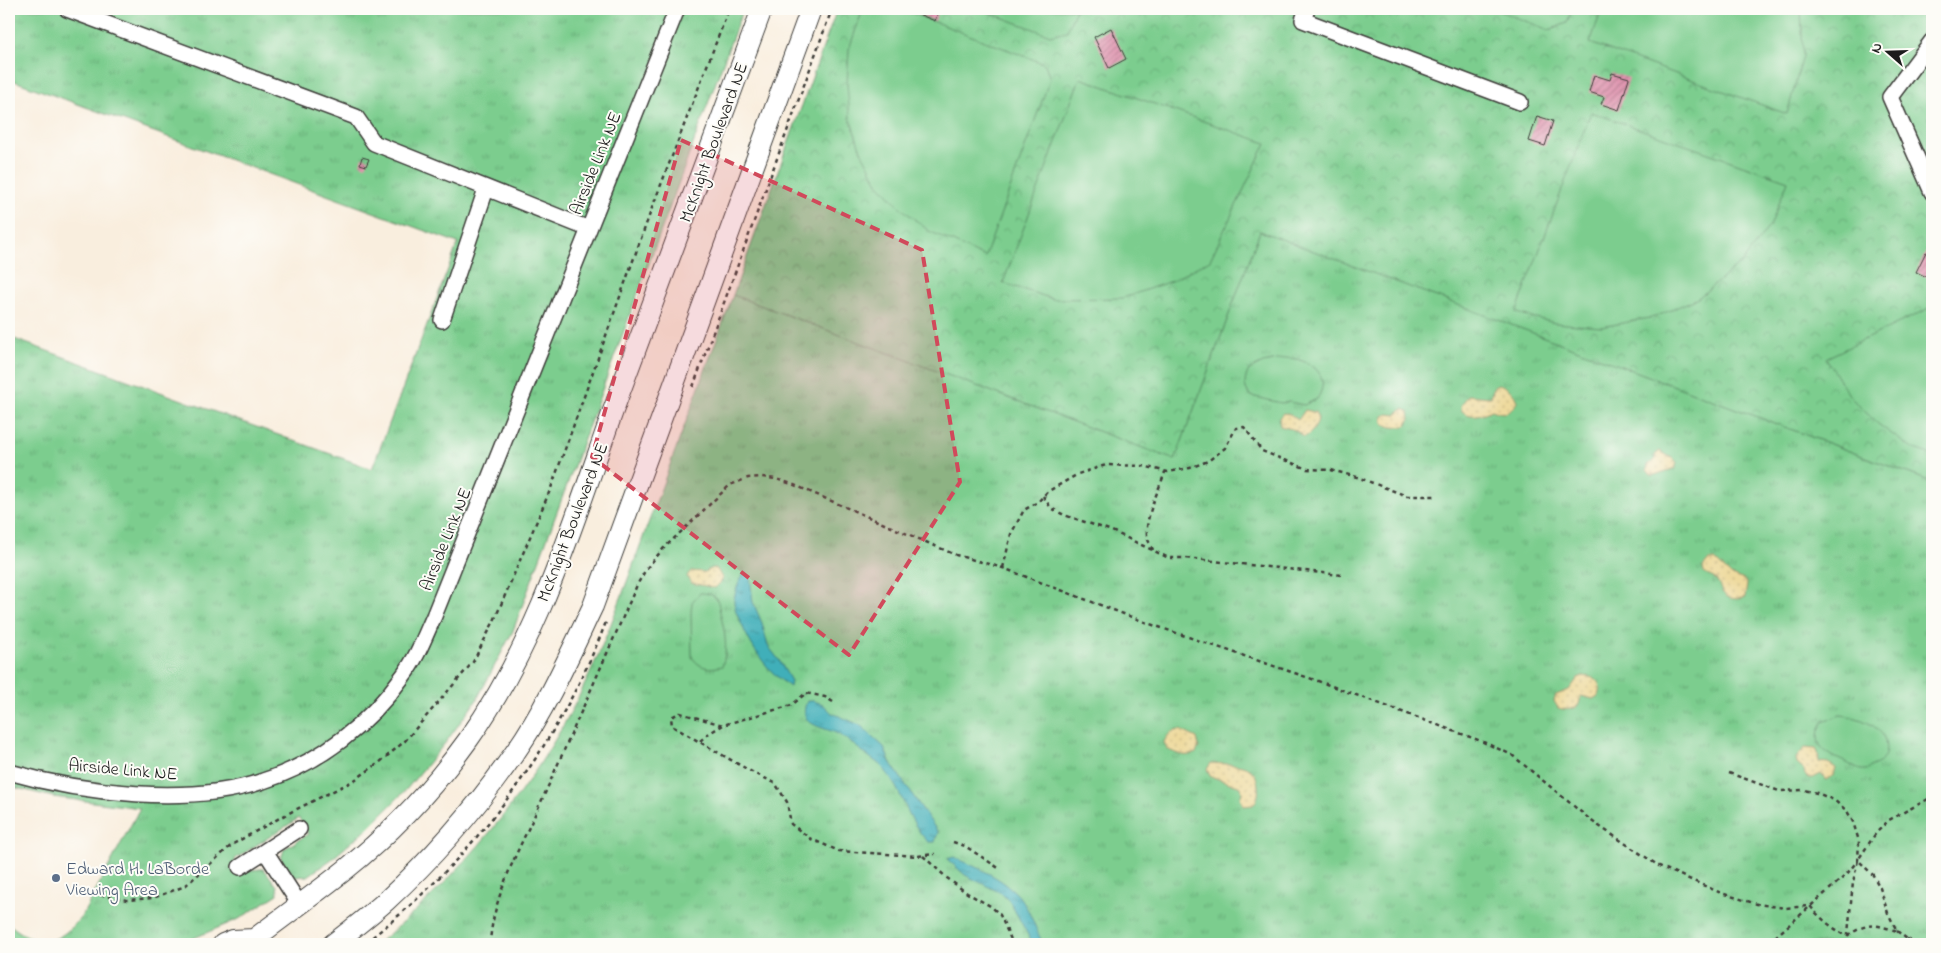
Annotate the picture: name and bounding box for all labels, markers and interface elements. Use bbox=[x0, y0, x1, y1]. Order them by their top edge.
north arrow bbox=[1864, 28, 1914, 78]
text: N bbox=[1866, 40, 1889, 56]
street label: McKnight Boulevard NE bbox=[674, 59, 757, 227]
street label: Airside Link NE bbox=[564, 108, 629, 219]
street label: McKnight Boulevard NE bbox=[531, 439, 617, 607]
street label: Airside Link NE bbox=[414, 484, 479, 595]
street label: Airside Link NE bbox=[67, 753, 178, 789]
place label: Edward H. LaBorde Viewing Area bbox=[65, 857, 210, 905]
marker: Edward H. LaBorde Viewing Area bbox=[50, 872, 62, 884]

